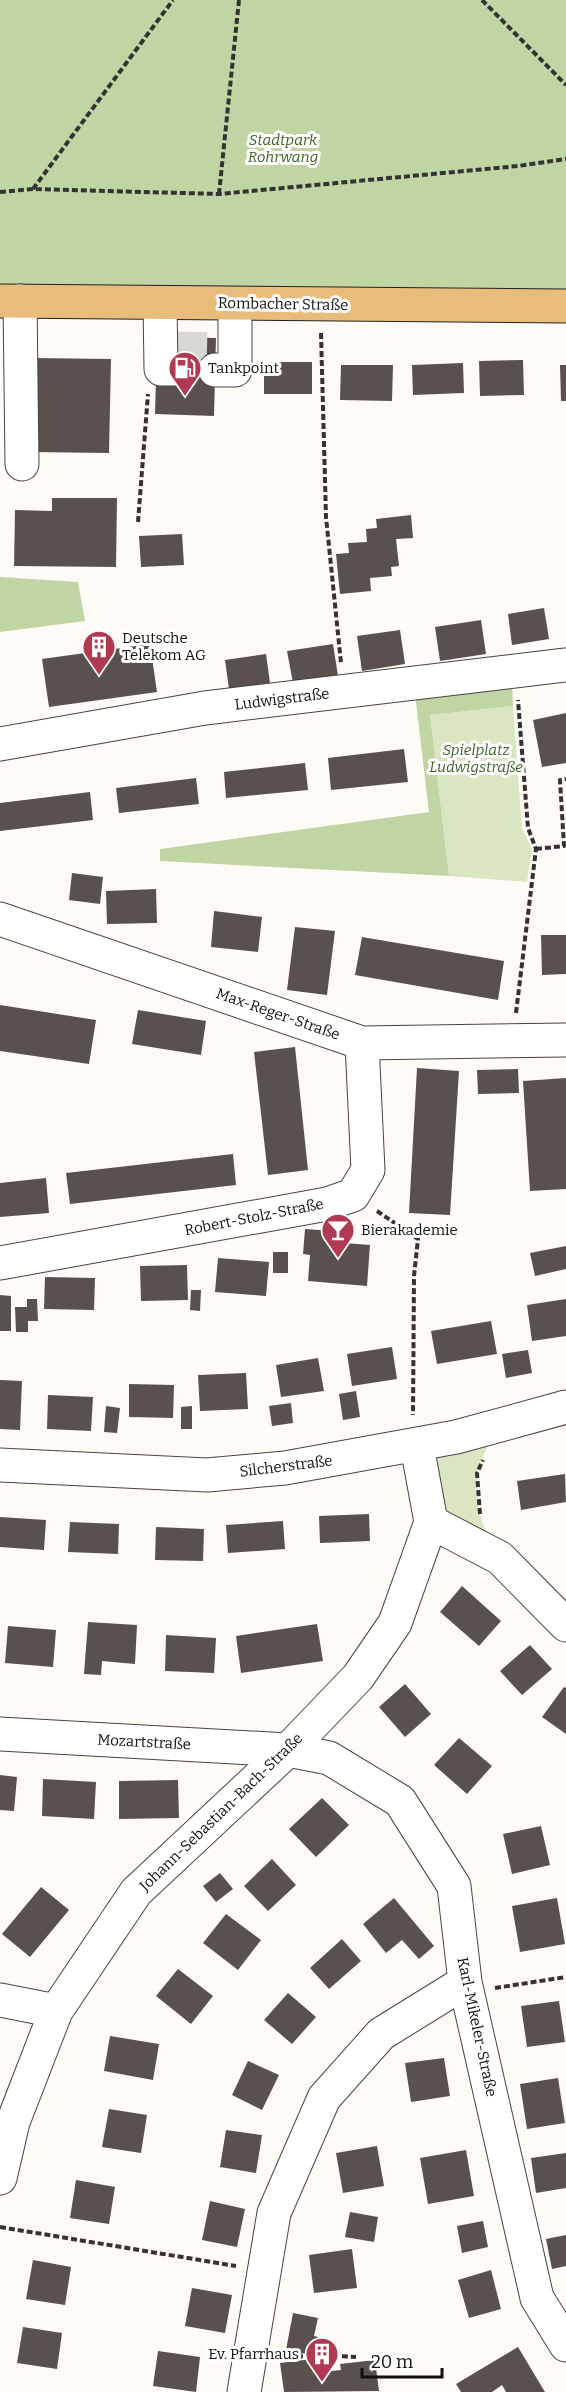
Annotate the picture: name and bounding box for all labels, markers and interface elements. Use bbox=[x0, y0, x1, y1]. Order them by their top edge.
park label: Stadtpark Rohrwang bbox=[248, 131, 318, 166]
street label: Rombacher Straße bbox=[218, 294, 348, 314]
fuel station icon: Tankpoint bbox=[167, 350, 203, 397]
place label: Tankpoint bbox=[208, 359, 279, 377]
building icon: Deutsche Telekom AG bbox=[81, 629, 117, 676]
place label: Deutsche Telekom AG bbox=[122, 629, 206, 664]
street label: Ludwigstraße bbox=[234, 684, 330, 714]
park label: Spielplatz Ludwigstraße bbox=[429, 741, 523, 776]
street label: Max-Reger-Straße bbox=[214, 984, 342, 1044]
street label: Robert-Stolz-Straße bbox=[183, 1195, 325, 1239]
bar icon: Bierakademie bbox=[320, 1212, 356, 1259]
place label: Bierakademie bbox=[361, 1221, 458, 1239]
street label: Silcherstraße bbox=[239, 1451, 333, 1481]
street label: Johann-Sebastian-Bach-Straße bbox=[135, 1729, 306, 1895]
street label: Mozartstraße bbox=[97, 1731, 191, 1753]
street label: Karl-Mikeler-Straße bbox=[453, 1956, 501, 2098]
building icon: Ev. Pfarrhaus bbox=[304, 2336, 340, 2383]
scale bar bbox=[362, 2341, 442, 2379]
place label: Ev. Pfarrhaus bbox=[208, 2345, 299, 2363]
text: 20 m bbox=[371, 2351, 413, 2373]

